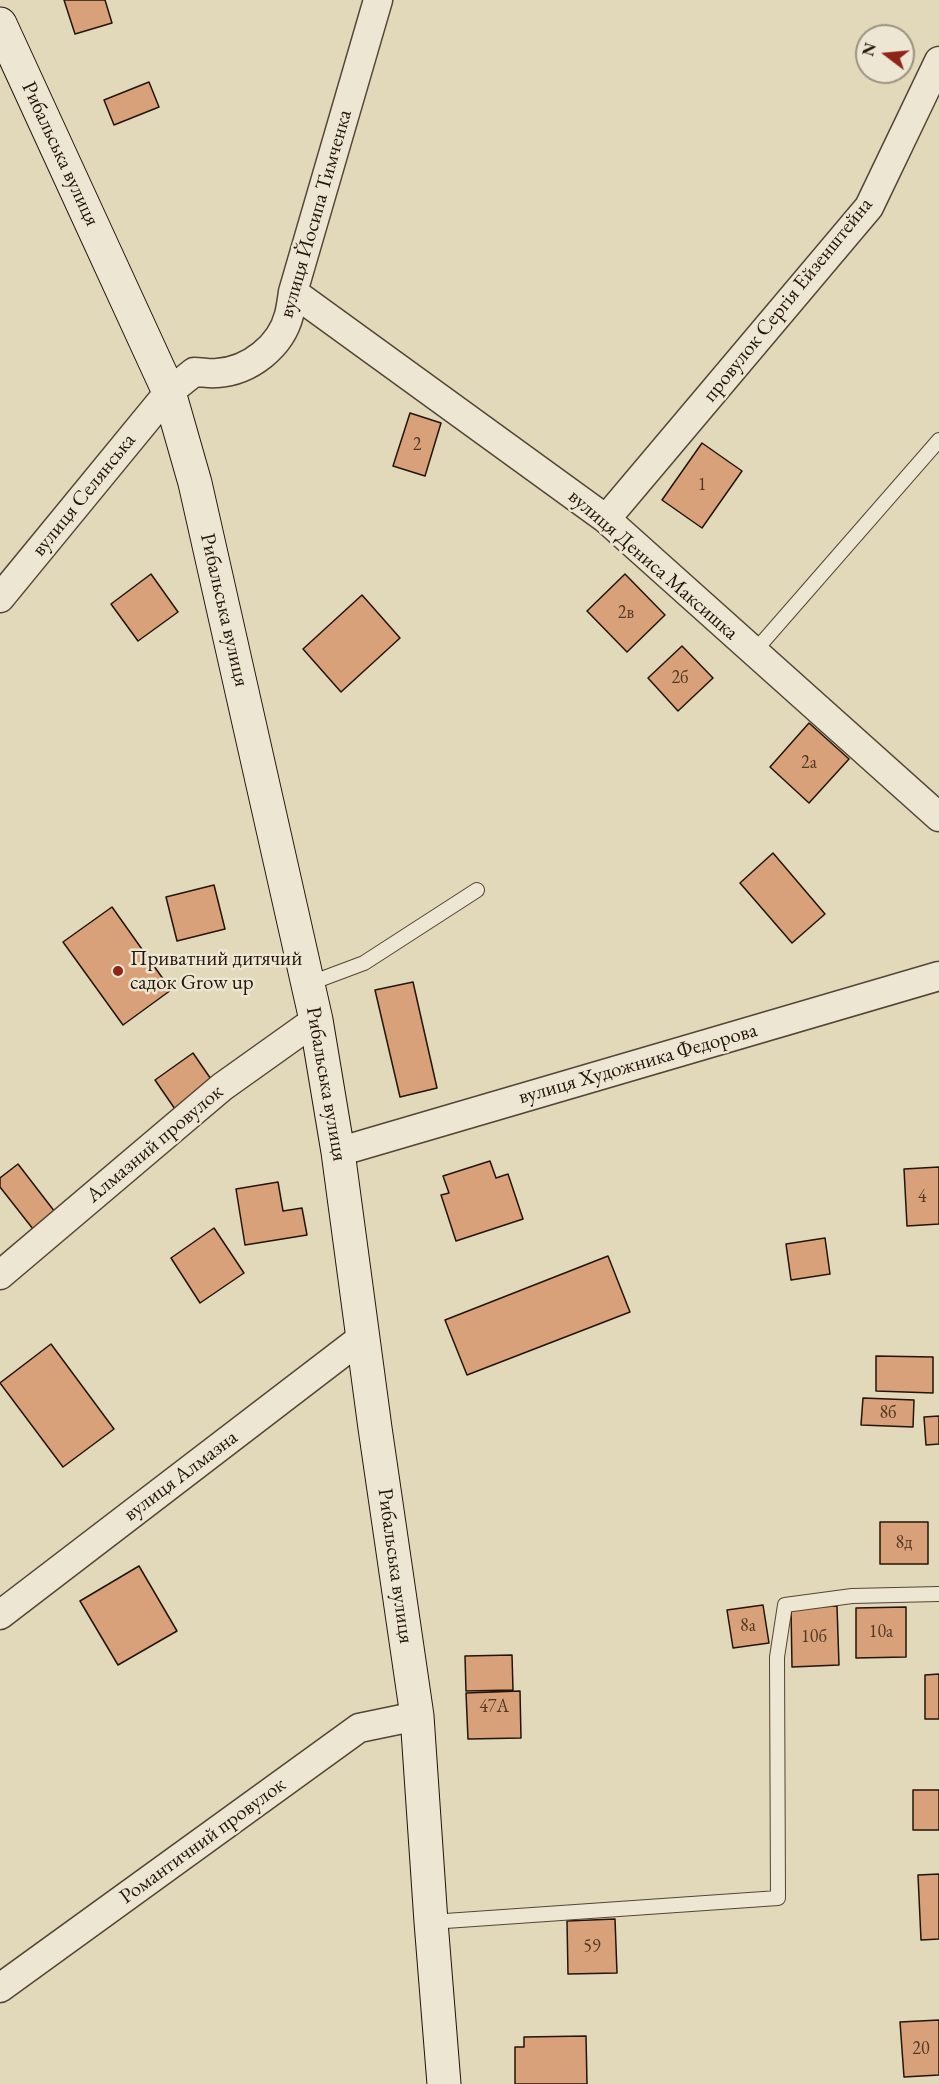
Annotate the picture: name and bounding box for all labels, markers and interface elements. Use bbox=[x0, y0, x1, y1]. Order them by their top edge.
north arrow bbox=[855, 24, 915, 84]
text: N bbox=[857, 40, 881, 59]
street label: Рибальська вулиця bbox=[16, 78, 104, 230]
street label: вулиця Йосипа Тимченка bbox=[274, 107, 358, 321]
street label: провулок Сергія Ейзенштейна bbox=[698, 193, 878, 407]
street label: вулиця Селянська bbox=[27, 428, 141, 562]
house number: 2 bbox=[413, 434, 421, 456]
house number: 1 bbox=[698, 474, 706, 496]
street label: вулиця Дениса Максишка bbox=[563, 484, 743, 646]
street label: Рибальська вулиця bbox=[194, 531, 254, 689]
house number: 2в bbox=[618, 602, 634, 624]
house number: 2б bbox=[671, 667, 689, 689]
house number: 2а bbox=[801, 752, 817, 774]
place label: Приватний дитячий садок Grow up bbox=[130, 946, 302, 996]
marker: Приватний дитячий садок Grow up bbox=[111, 964, 125, 978]
street label: Рибальська вулиця bbox=[300, 1005, 352, 1163]
street label: вулиця Художника Федорова bbox=[516, 1018, 760, 1110]
street label: Алмазний провулок bbox=[81, 1079, 229, 1209]
house number: 4 bbox=[918, 1186, 926, 1208]
house number: 8б bbox=[879, 1402, 897, 1424]
street label: вулиця Алмазна bbox=[119, 1425, 243, 1527]
street label: Рибальська вулиця bbox=[372, 1487, 418, 1645]
house number: 8д bbox=[896, 1532, 912, 1554]
house number: 8а bbox=[740, 1615, 756, 1637]
house number: 10а bbox=[869, 1621, 893, 1643]
house number: 10б bbox=[801, 1626, 827, 1648]
house number: 47А bbox=[479, 1696, 509, 1718]
street label: Романтичний провулок bbox=[115, 1772, 291, 1910]
house number: 59 bbox=[583, 1936, 601, 1958]
house number: 20 bbox=[912, 2038, 930, 2060]

